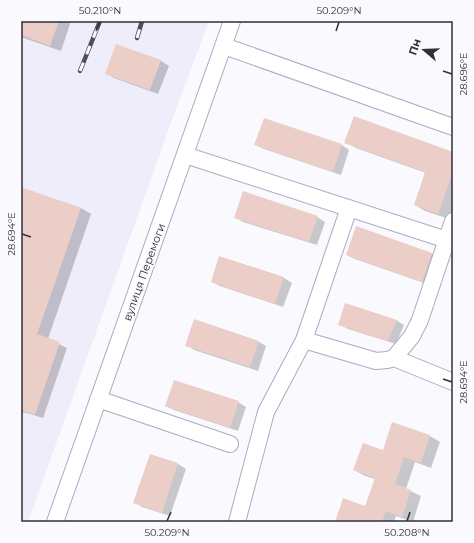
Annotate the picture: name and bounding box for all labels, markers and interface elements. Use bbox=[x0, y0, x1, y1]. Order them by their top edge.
text: 50.210°N bbox=[79, 4, 121, 17]
text: 50.209°N bbox=[316, 4, 362, 17]
north arrow bbox=[404, 30, 444, 70]
text: Пн bbox=[405, 37, 424, 57]
text: 28.696°E bbox=[457, 52, 470, 96]
text: 28.694°E bbox=[5, 212, 18, 256]
street label: вулиця Перемоги bbox=[120, 221, 168, 323]
text: 28.694°E bbox=[457, 360, 470, 404]
text: 50.209°N bbox=[144, 526, 190, 539]
text: 50.208°N bbox=[384, 526, 430, 539]

